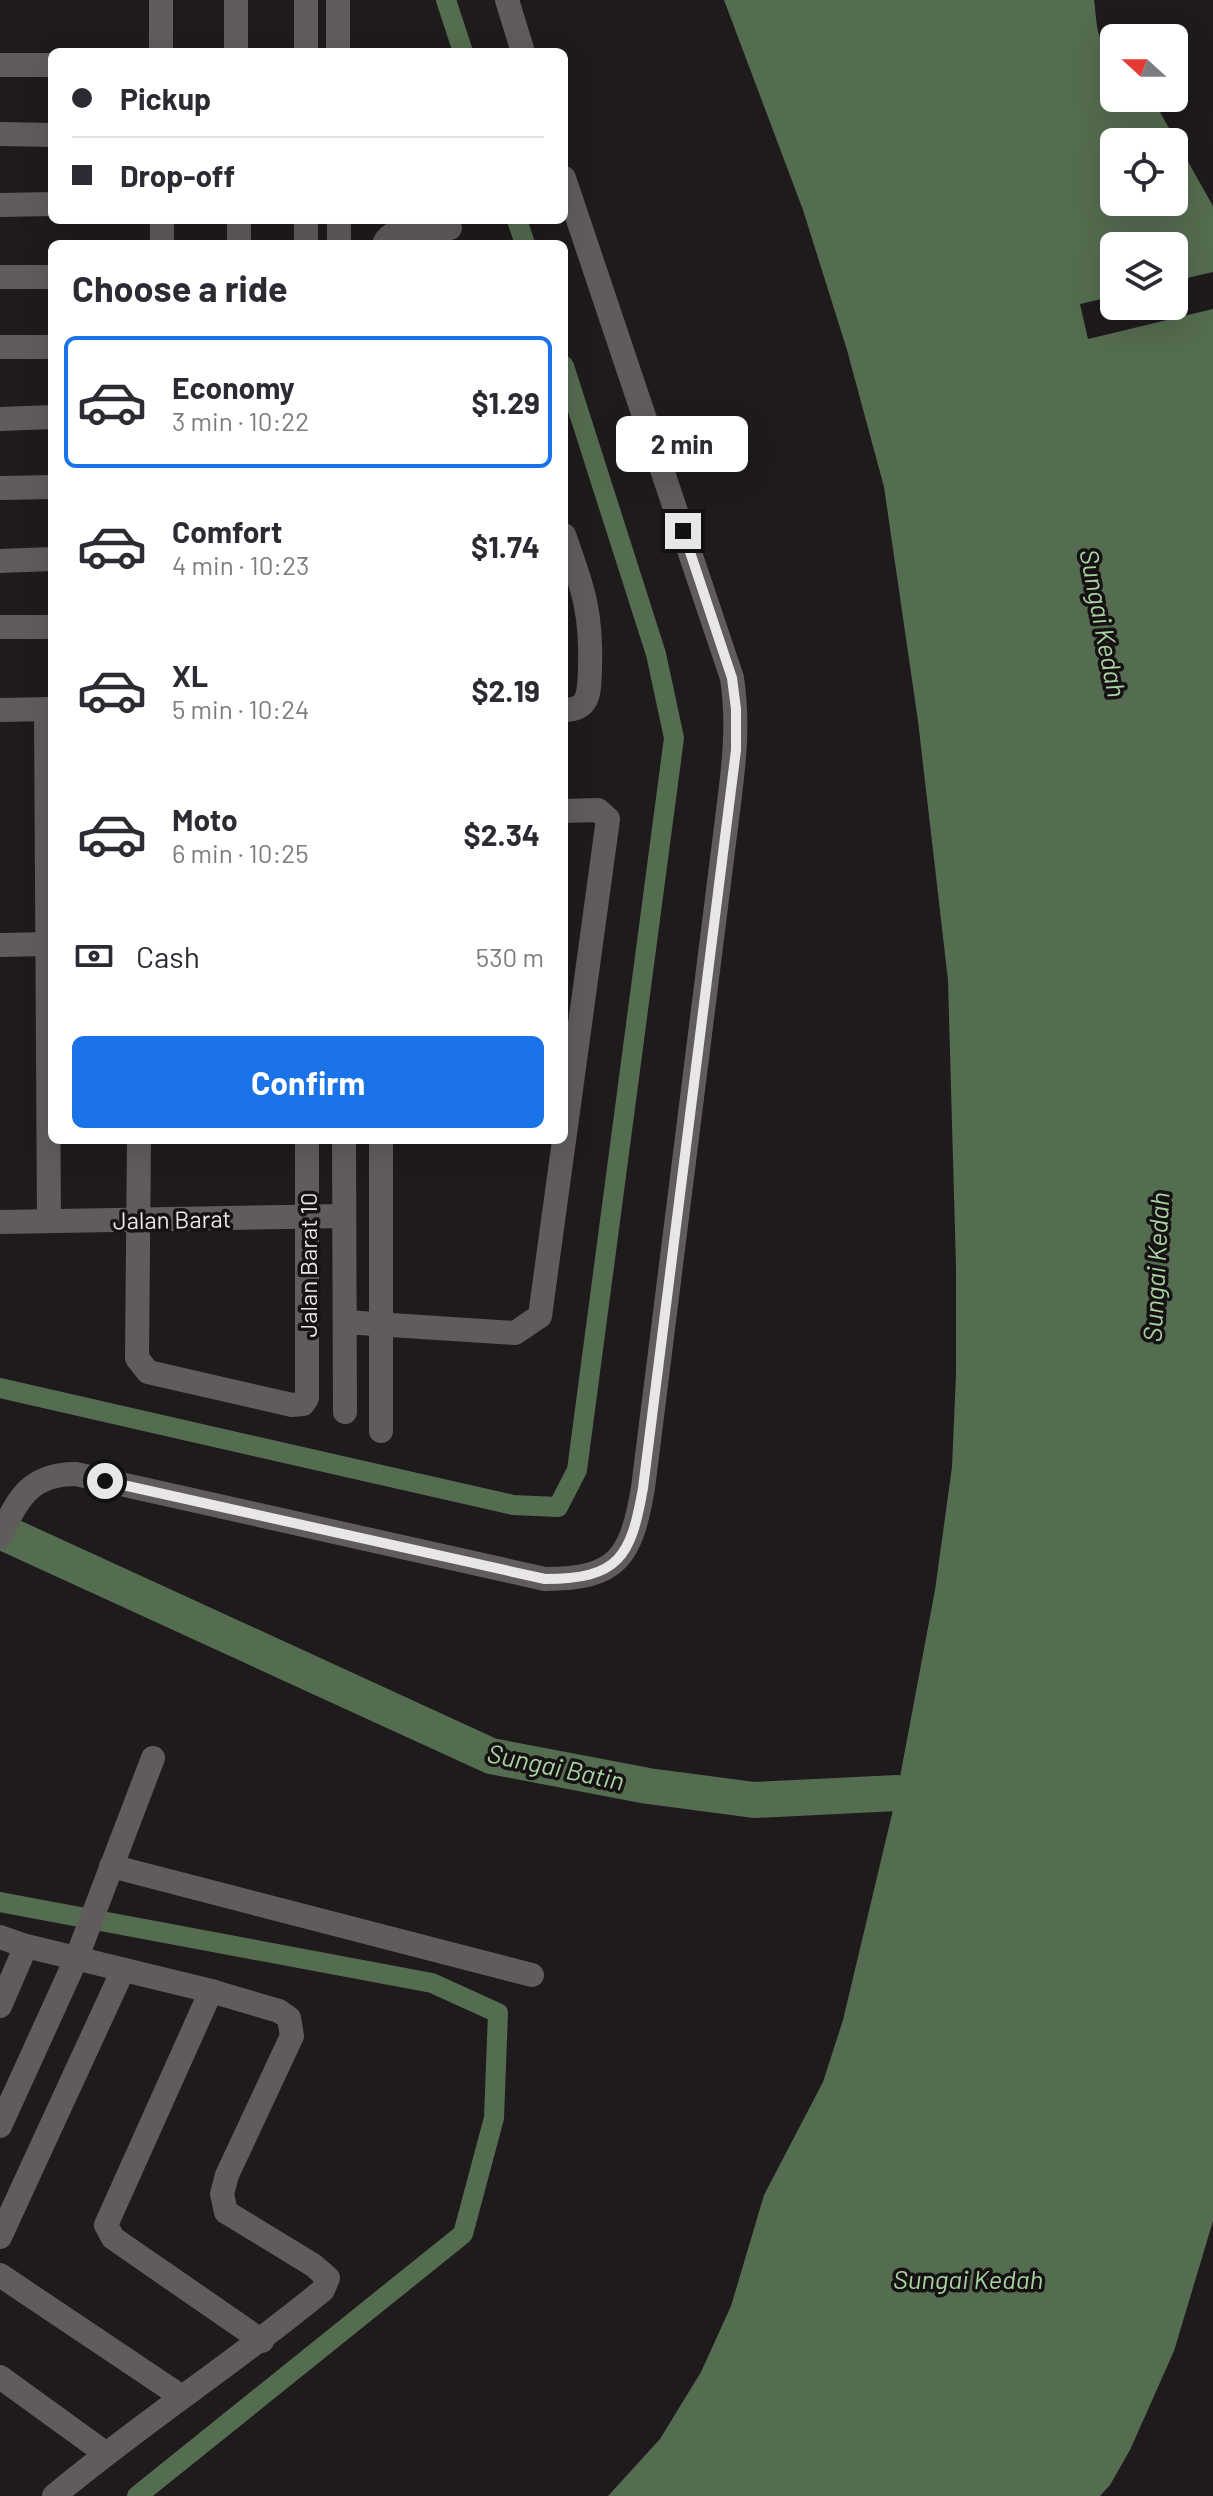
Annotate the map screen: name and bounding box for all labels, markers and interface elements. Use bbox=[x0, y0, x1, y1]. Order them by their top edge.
north arrow bbox=[1100, 24, 1188, 112]
map controls bbox=[1100, 24, 1188, 320]
text: Pickup bbox=[120, 80, 211, 116]
button: locate bbox=[1100, 128, 1188, 216]
text: Drop-off bbox=[120, 157, 235, 193]
button: layers bbox=[1100, 232, 1188, 320]
text: Choose a ride bbox=[72, 266, 288, 309]
icon: car bbox=[76, 366, 148, 438]
text: Economy bbox=[172, 369, 295, 405]
text: $1.29 bbox=[471, 384, 540, 420]
text: 3 min · 10:22 bbox=[172, 405, 309, 436]
callout: 2 min bbox=[617, 415, 749, 471]
text: 2 min bbox=[651, 428, 713, 459]
icon: car bbox=[76, 510, 148, 582]
text: Comfort bbox=[172, 513, 282, 549]
route end bbox=[665, 513, 701, 549]
text: $1.74 bbox=[471, 528, 540, 564]
water label: Sungai Kedah bbox=[1074, 546, 1134, 700]
text: 4 min · 10:23 bbox=[172, 549, 309, 580]
icon: car bbox=[76, 654, 148, 726]
text: XL bbox=[172, 657, 208, 693]
text: $2.19 bbox=[471, 672, 540, 708]
text: 5 min · 10:24 bbox=[172, 693, 309, 724]
icon: car bbox=[76, 798, 148, 870]
text: Moto bbox=[172, 801, 238, 837]
text: $2.34 bbox=[464, 816, 540, 852]
text: 6 min · 10:25 bbox=[172, 837, 309, 868]
icon: cash bbox=[72, 934, 116, 978]
text: Cash bbox=[136, 938, 200, 974]
text: 530 m bbox=[476, 941, 544, 972]
button: Confirm bbox=[72, 1036, 544, 1128]
water label: Sungai Kedah bbox=[1136, 1191, 1174, 1343]
street label: Jalan Barat 10 bbox=[293, 1192, 322, 1338]
street label: Jalan Barat bbox=[113, 1203, 231, 1235]
route start bbox=[87, 1463, 123, 1499]
water label: Sungai Batin bbox=[485, 1736, 627, 1796]
water label: Sungai Kedah bbox=[893, 2263, 1043, 2294]

